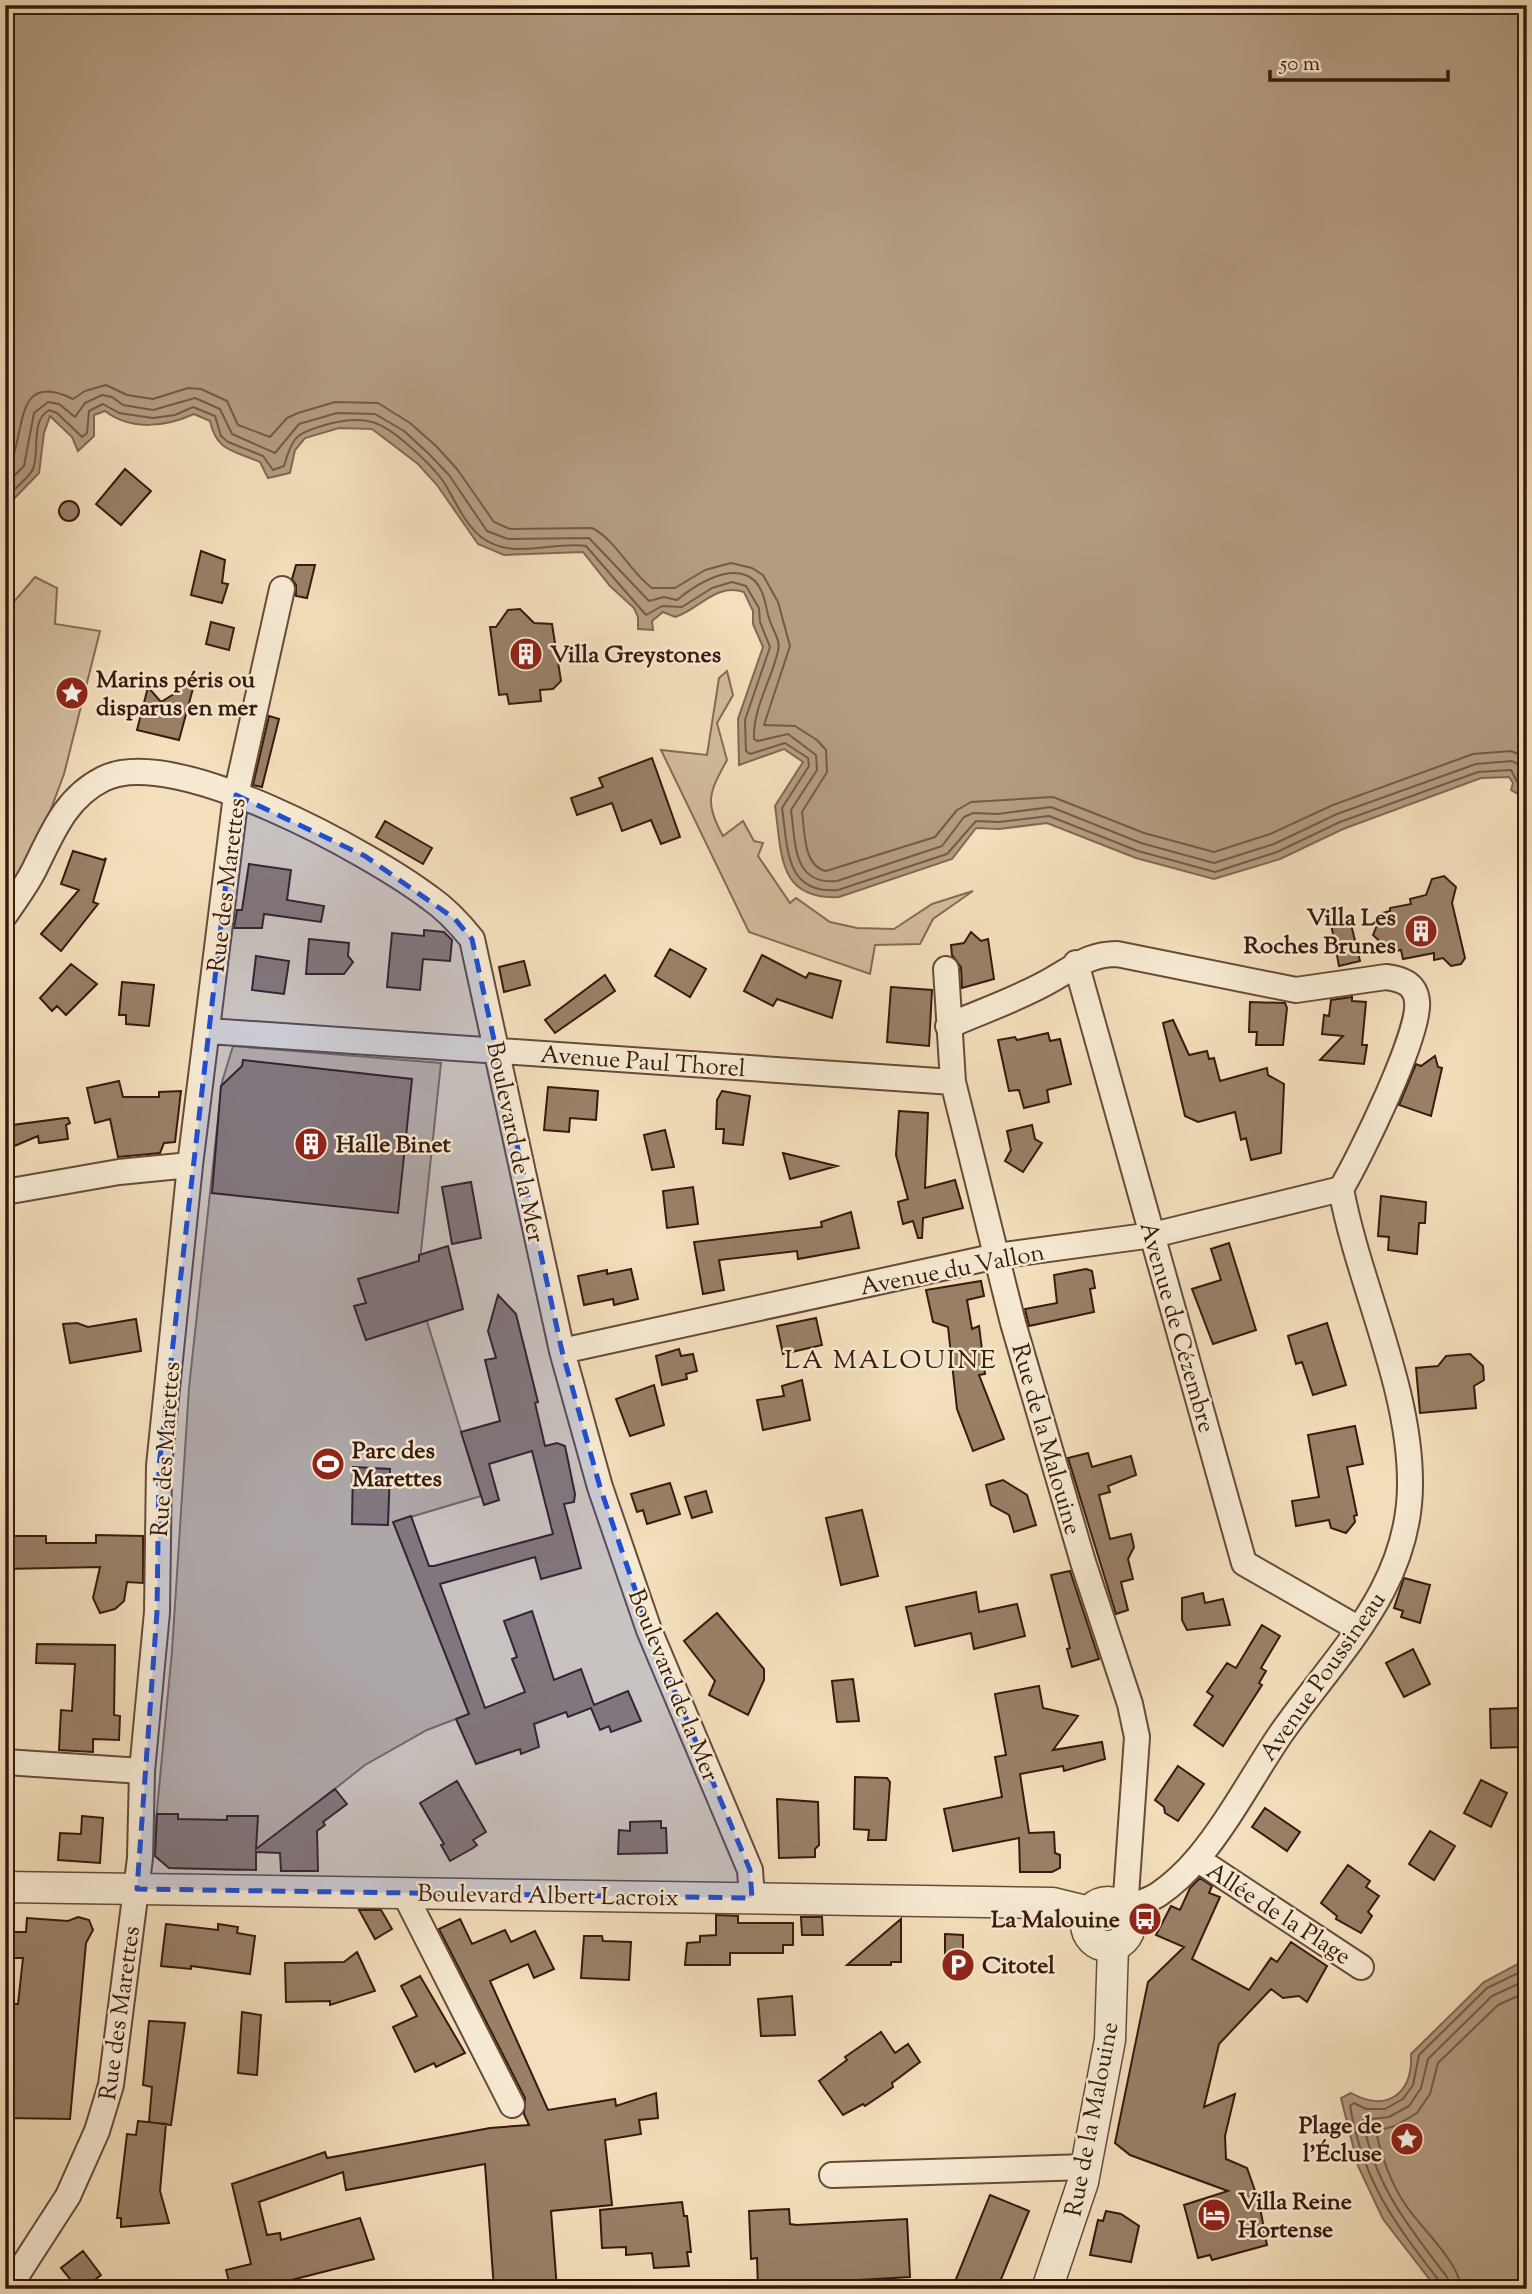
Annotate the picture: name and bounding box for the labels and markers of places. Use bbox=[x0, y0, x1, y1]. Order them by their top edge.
building icon: Villa Greystones bbox=[507, 635, 545, 673]
place label: Villa Greystones bbox=[550, 639, 721, 673]
place label: Marins péris ou disparus en mer bbox=[96, 664, 258, 726]
place icon: Marins péris ou disparus en mer bbox=[53, 674, 91, 712]
place label: Villa Les Roches Brunes bbox=[1244, 902, 1396, 964]
building icon: Villa Les Roches Brunes bbox=[1402, 912, 1440, 950]
building icon: Halle Binet bbox=[292, 1125, 330, 1163]
place label: Halle Binet bbox=[336, 1129, 451, 1163]
place label: Parc des Marettes bbox=[352, 1435, 442, 1497]
sports icon: Parc des Marettes bbox=[309, 1445, 347, 1483]
bus stop icon: La Malouine bbox=[1126, 1900, 1164, 1938]
place label: La Malouine bbox=[991, 1904, 1120, 1938]
parking icon: Citotel bbox=[939, 1946, 977, 1984]
place label: Citotel bbox=[982, 1950, 1055, 1984]
place label: Plage de l'Écluse bbox=[1299, 2110, 1382, 2172]
place icon: Plage de l'Écluse bbox=[1388, 2120, 1426, 2158]
place label: Villa Reine Hortense bbox=[1238, 2186, 1352, 2248]
hotel icon: Villa Reine Hortense bbox=[1195, 2196, 1233, 2234]

